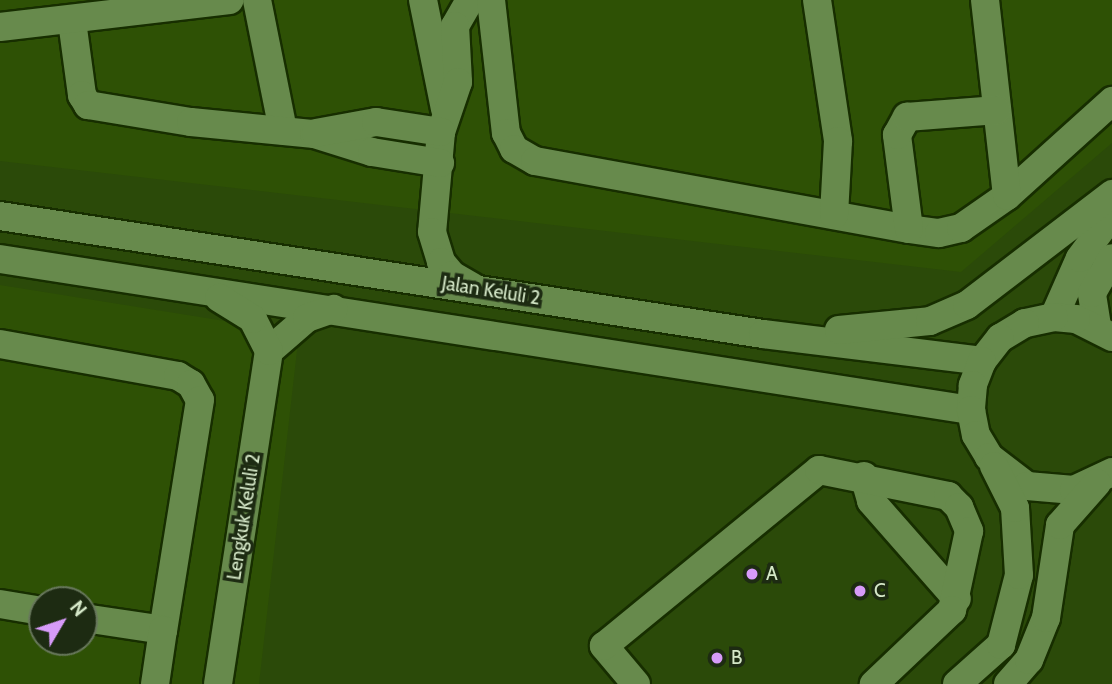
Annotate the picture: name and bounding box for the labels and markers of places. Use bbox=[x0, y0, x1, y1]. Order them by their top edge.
place label: A bbox=[766, 563, 778, 585]
marker: A bbox=[744, 566, 760, 582]
place label: C bbox=[874, 580, 886, 602]
marker: C bbox=[852, 583, 868, 599]
place label: B bbox=[731, 647, 742, 669]
marker: B bbox=[709, 650, 725, 666]

